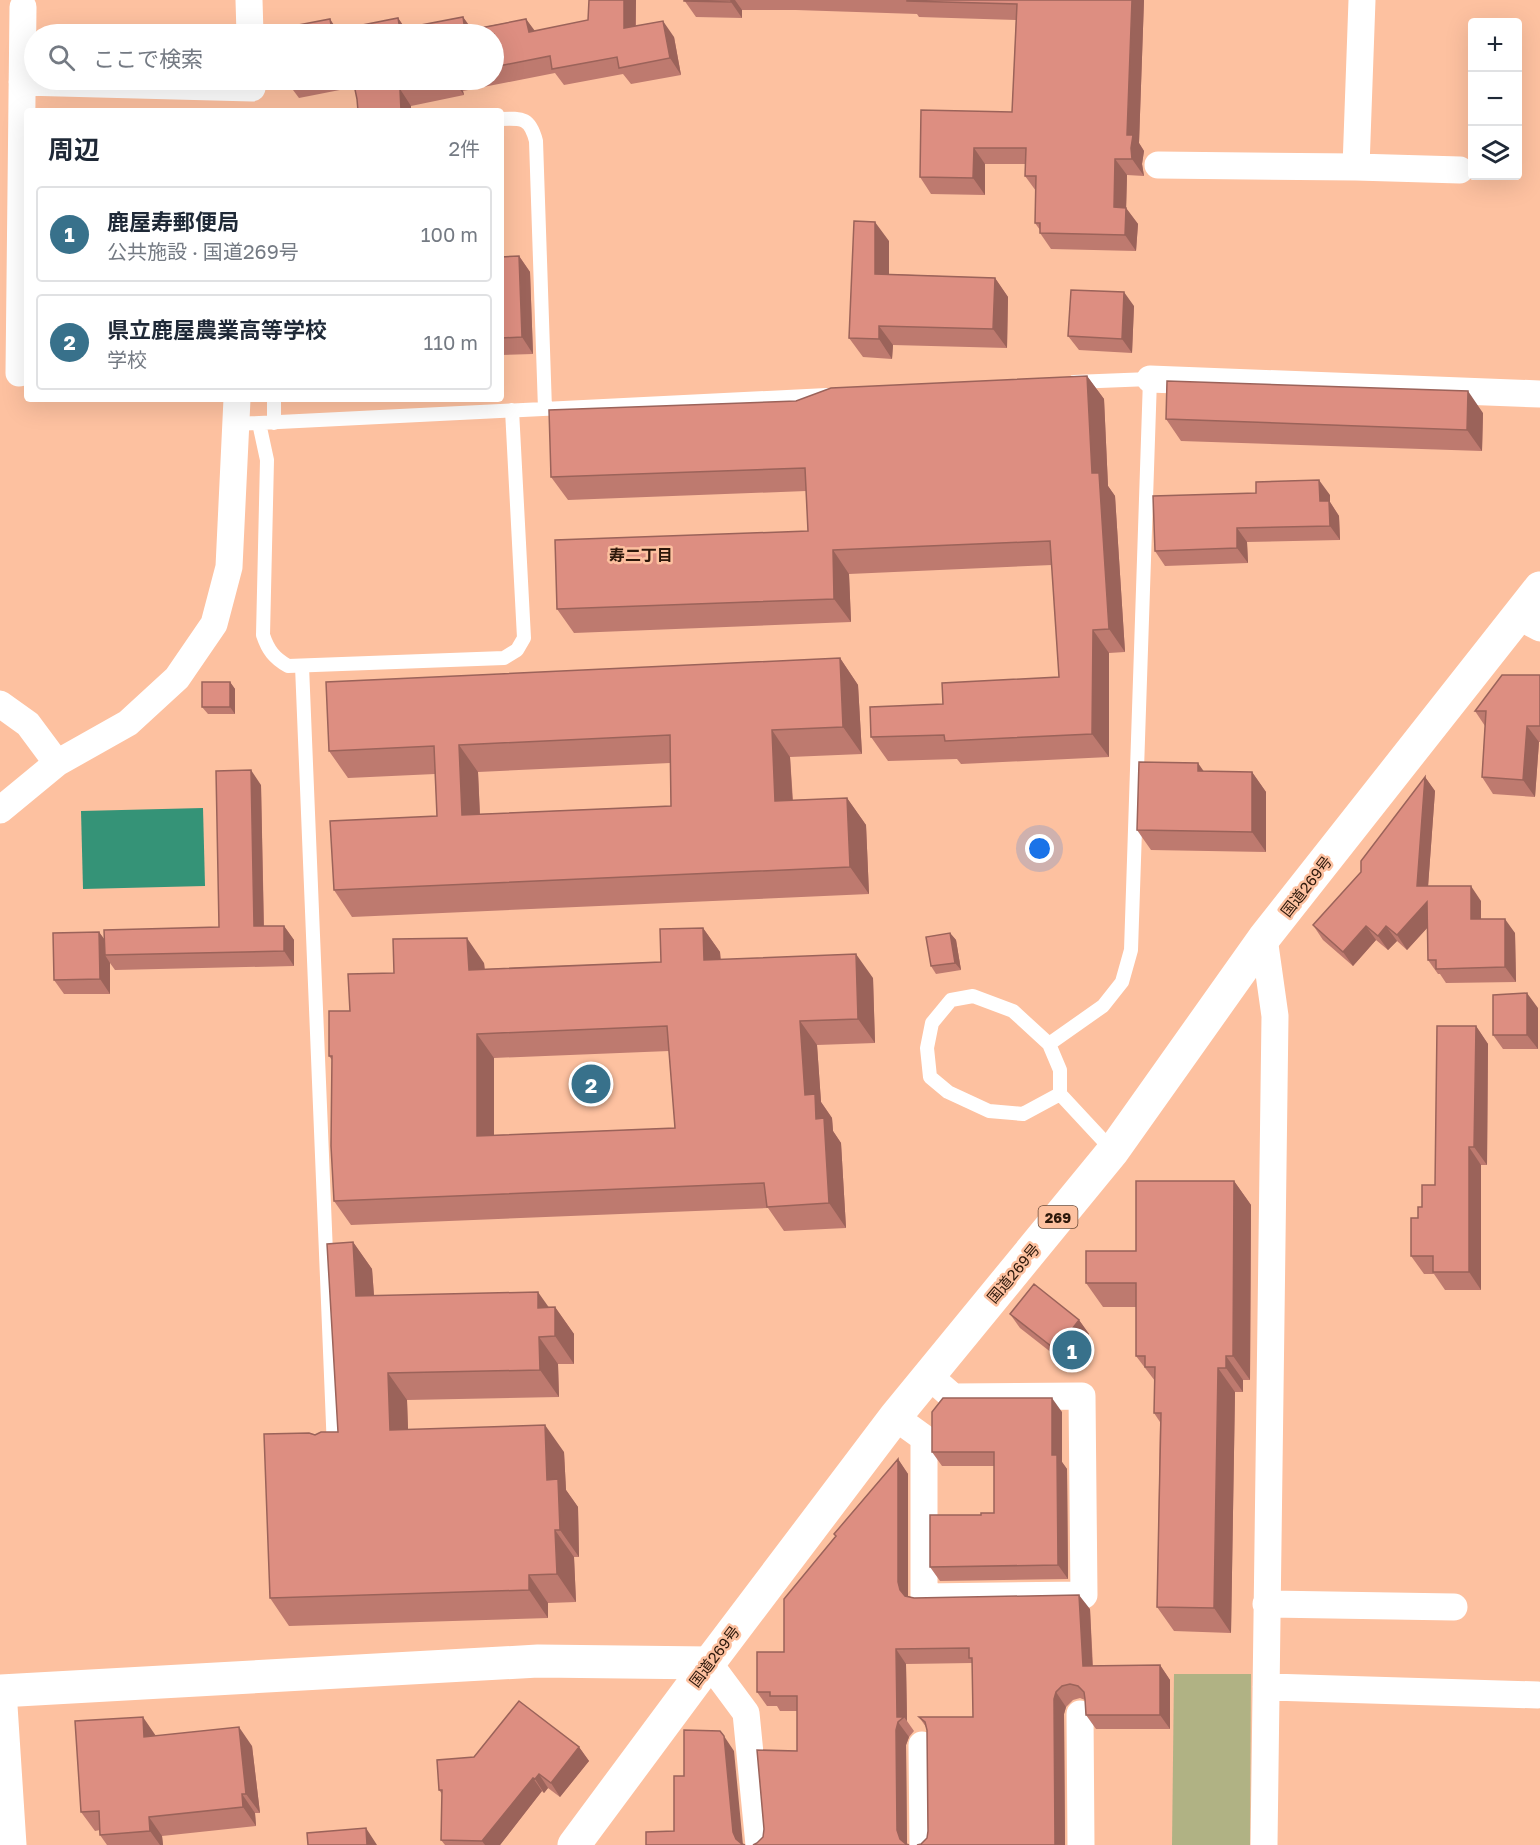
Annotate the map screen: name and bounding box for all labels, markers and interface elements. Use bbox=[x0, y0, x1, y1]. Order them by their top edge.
map controls bbox=[1468, 18, 1522, 180]
button: + bbox=[1468, 18, 1522, 72]
search box bbox=[24, 24, 504, 90]
icon: search bbox=[45, 41, 78, 74]
text: ここで検索 bbox=[93, 45, 203, 72]
button: − bbox=[1468, 72, 1522, 126]
button: layers bbox=[1468, 126, 1522, 180]
text: 周辺 bbox=[48, 134, 100, 165]
text: 2件 bbox=[448, 136, 480, 160]
text: 鹿屋寿郵便局 bbox=[107, 208, 239, 235]
text: 1 bbox=[64, 222, 75, 246]
text: 100 m bbox=[421, 222, 478, 246]
text: 公共施設 · 国道269号 bbox=[107, 239, 299, 263]
text: 県立鹿屋農業高等学校 bbox=[107, 316, 327, 343]
text: 2 bbox=[63, 330, 76, 354]
text: 110 m bbox=[424, 330, 478, 354]
text: 学校 bbox=[107, 347, 147, 371]
district label: 寿二丁目 bbox=[609, 545, 673, 565]
your location bbox=[1025, 834, 1054, 863]
street label: 国道269号 bbox=[1277, 852, 1335, 920]
pin: 2 bbox=[572, 1062, 610, 1106]
road number: 269 bbox=[1038, 1206, 1078, 1228]
street label: 国道269号 bbox=[983, 1240, 1043, 1306]
pin: 1 bbox=[1052, 1328, 1092, 1372]
street label: 国道269号 bbox=[685, 1622, 743, 1690]

